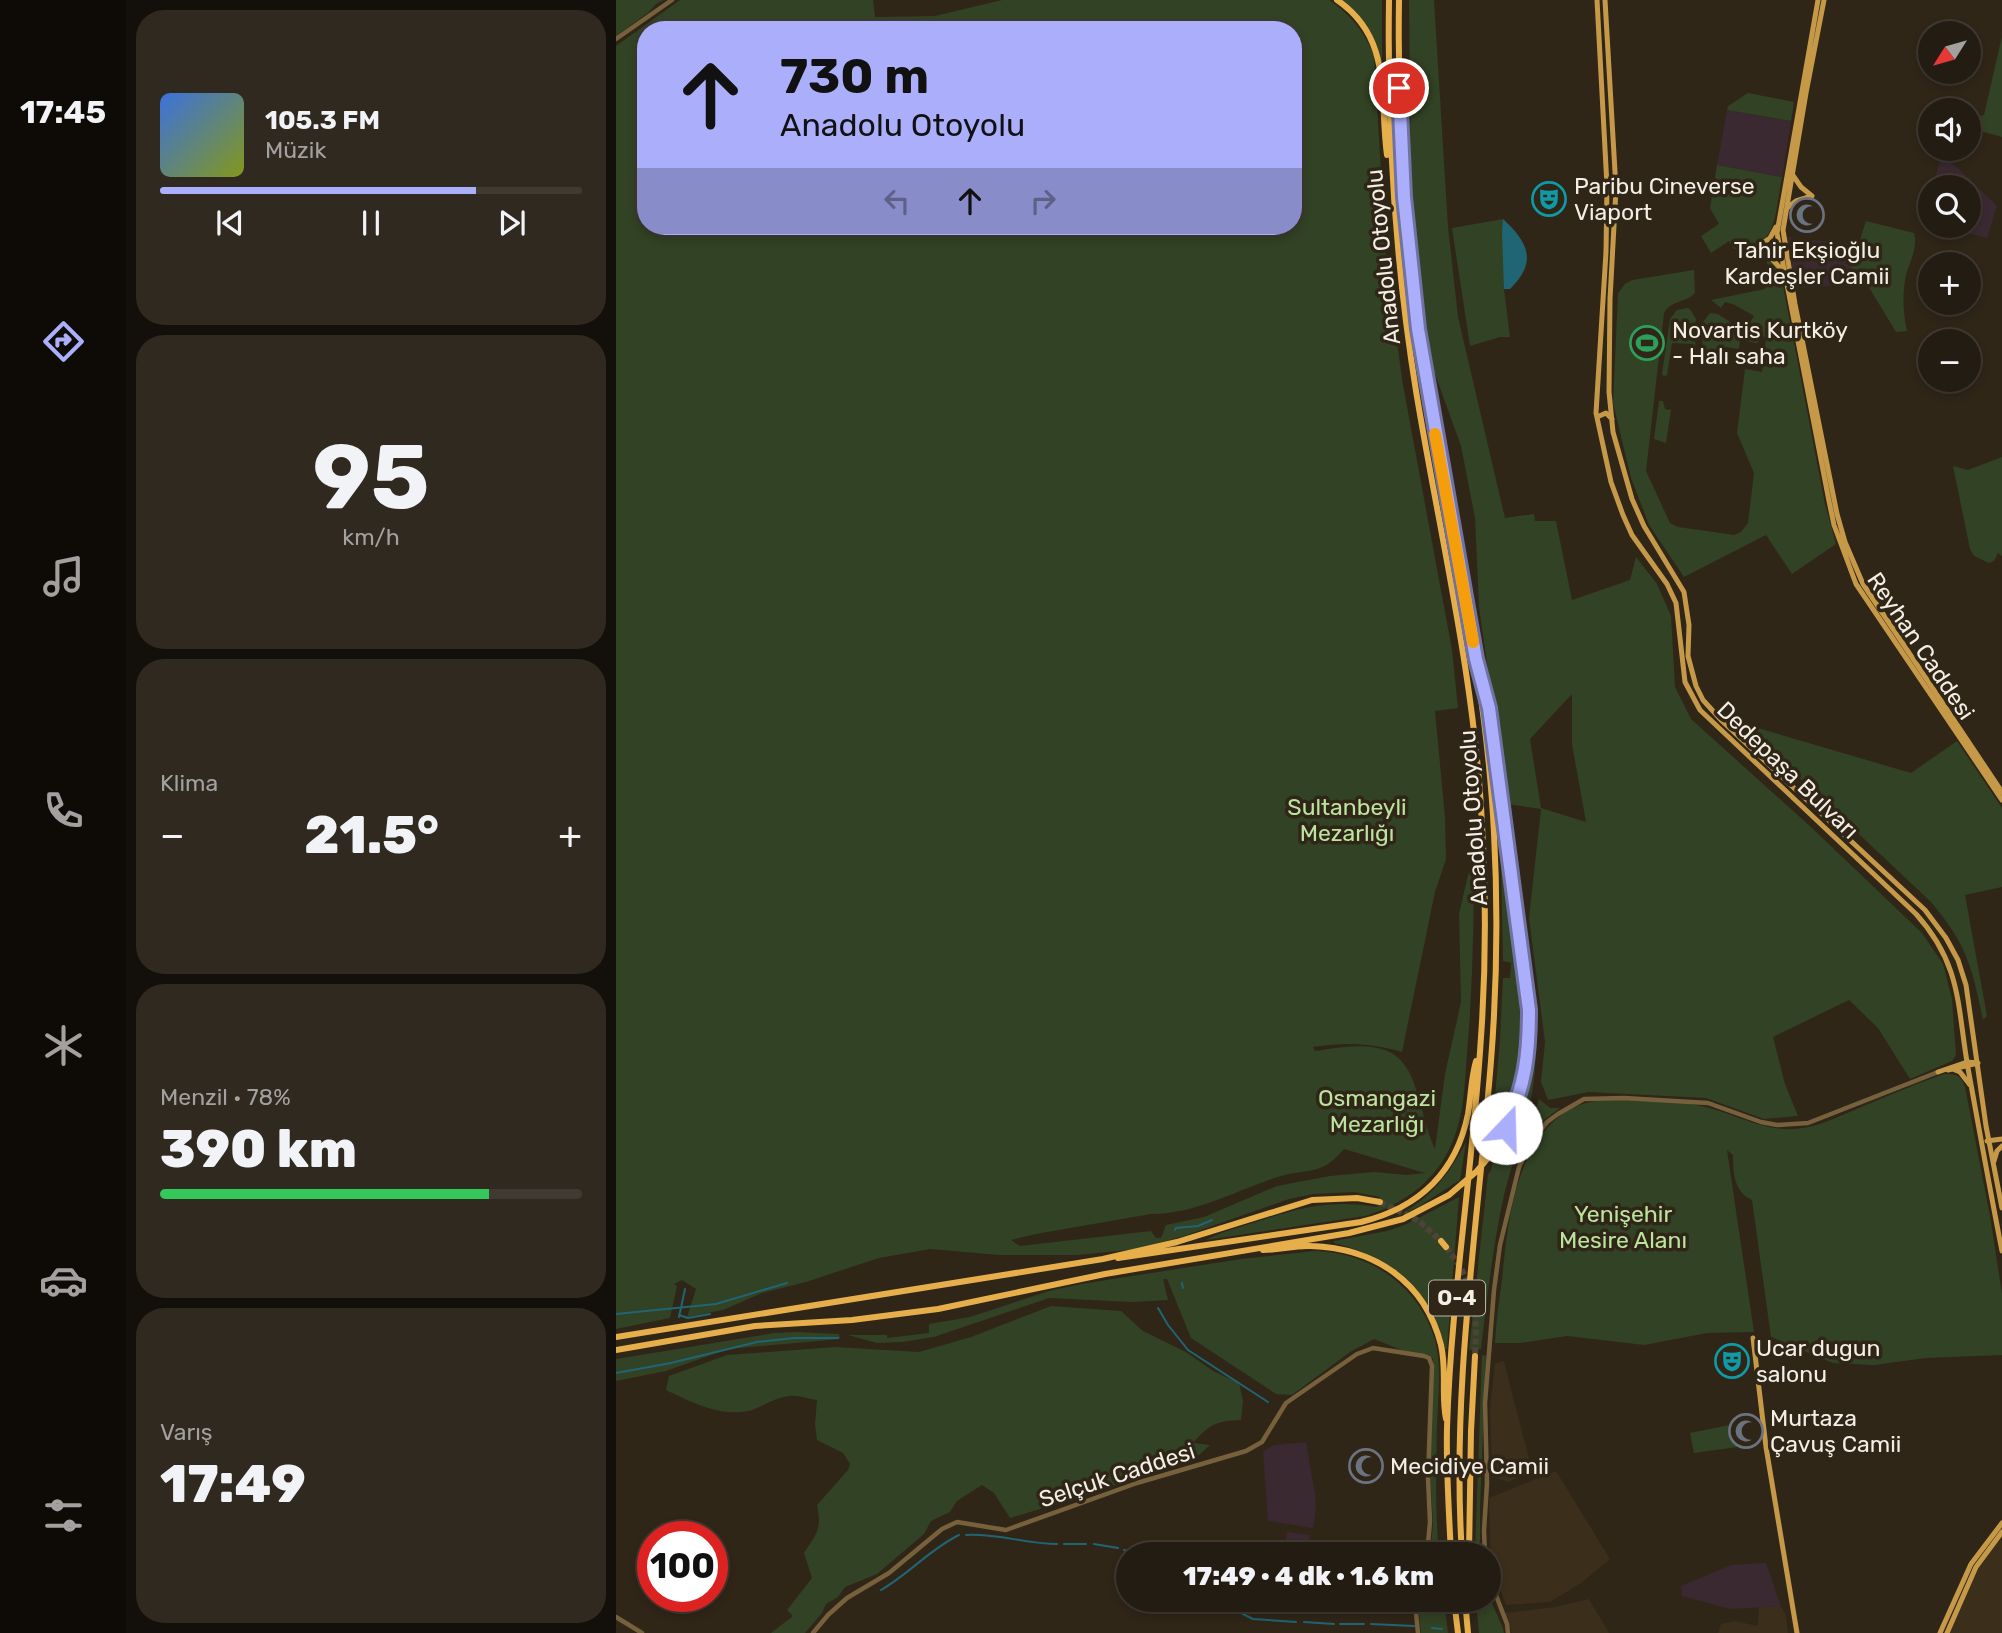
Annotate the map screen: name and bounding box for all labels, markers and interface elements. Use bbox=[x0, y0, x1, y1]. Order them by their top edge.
north arrow bbox=[1918, 21, 1981, 84]
map controls bbox=[1918, 21, 1981, 392]
text: 730 m bbox=[780, 47, 929, 105]
icon: ahead bbox=[665, 49, 756, 140]
pin bbox=[1369, 58, 1429, 118]
icon: arrive bbox=[1380, 69, 1418, 107]
text: 17:45 bbox=[20, 93, 106, 131]
button: sound bbox=[1918, 98, 1981, 161]
text: 105.3 FM bbox=[265, 105, 380, 136]
text: Anadolu Otoyolu bbox=[780, 106, 1025, 144]
text: Müzik bbox=[265, 136, 326, 164]
street label: Anadolu Otoyolu bbox=[1360, 168, 1406, 346]
place label: Paribu Cineverse Viaport bbox=[1574, 172, 1755, 226]
button: search bbox=[1918, 175, 1981, 238]
theatre icon: Paribu Cineverse Viaport bbox=[1530, 180, 1568, 218]
icon: left bbox=[878, 182, 916, 220]
icon: ahead bbox=[951, 182, 989, 220]
icon: right bbox=[1024, 182, 1062, 220]
mosque icon: Tahir Ekşioğlu Kardeşler Camii bbox=[1788, 196, 1826, 234]
icon: previous bbox=[211, 204, 249, 242]
icon: pause bbox=[352, 204, 390, 242]
icon: next bbox=[493, 204, 531, 242]
place label: Tahir Ekşioğlu Kardeşler Camii bbox=[1724, 236, 1890, 290]
button: + bbox=[1918, 252, 1981, 315]
place label: Novartis Kurtköy - Halı saha bbox=[1672, 316, 1848, 370]
icon: directions bbox=[39, 317, 88, 366]
sports icon: Novartis Kurtköy - Halı saha bbox=[1628, 324, 1666, 362]
button: − bbox=[1918, 329, 1981, 392]
text: 95 bbox=[312, 423, 430, 531]
text: km/h bbox=[342, 523, 400, 551]
icon: music bbox=[39, 552, 88, 601]
street label: Reyhan Caddesi bbox=[1861, 567, 1981, 725]
street label: Dedepaşa Bulvarı bbox=[1711, 695, 1865, 845]
street label: Anadolu Otoyolu bbox=[1453, 729, 1493, 907]
text: Klima bbox=[160, 769, 218, 797]
icon: phone bbox=[39, 786, 88, 835]
park label: Sultanbeyli Mezarlığı bbox=[1287, 793, 1407, 847]
text: 21.5° bbox=[304, 804, 439, 866]
text: − bbox=[160, 812, 185, 858]
text: + bbox=[558, 812, 582, 858]
icon: climate bbox=[39, 1021, 88, 1070]
text: Menzil · 78% bbox=[160, 1083, 291, 1111]
park label: Osmangazi Mezarlığı bbox=[1318, 1084, 1436, 1138]
position arrow bbox=[1469, 1091, 1543, 1165]
text: 390 km bbox=[160, 1118, 357, 1180]
park label: Yenişehir Mesire Alanı bbox=[1559, 1200, 1687, 1254]
icon: car bbox=[39, 1256, 88, 1305]
road number: O-4 bbox=[1429, 1280, 1485, 1316]
place label: Ucar dugun salonu bbox=[1756, 1334, 1880, 1388]
theatre icon: Ucar dugun salonu bbox=[1713, 1342, 1751, 1380]
place label: Murtaza Çavuş Camii bbox=[1770, 1404, 1901, 1458]
mosque icon: Murtaza Çavuş Camii bbox=[1727, 1412, 1765, 1450]
text: Varış bbox=[160, 1418, 213, 1446]
street label: Selçuk Caddesi bbox=[1036, 1437, 1198, 1513]
mosque icon: Mecidiye Camii bbox=[1347, 1447, 1385, 1485]
place label: Mecidiye Camii bbox=[1390, 1452, 1549, 1480]
text: 17:49 bbox=[160, 1453, 306, 1515]
icon: filters bbox=[39, 1491, 88, 1540]
speed limit sign: 100 bbox=[637, 1521, 728, 1612]
text: 17:49 · 4 dk · 1.6 km bbox=[1183, 1561, 1434, 1592]

